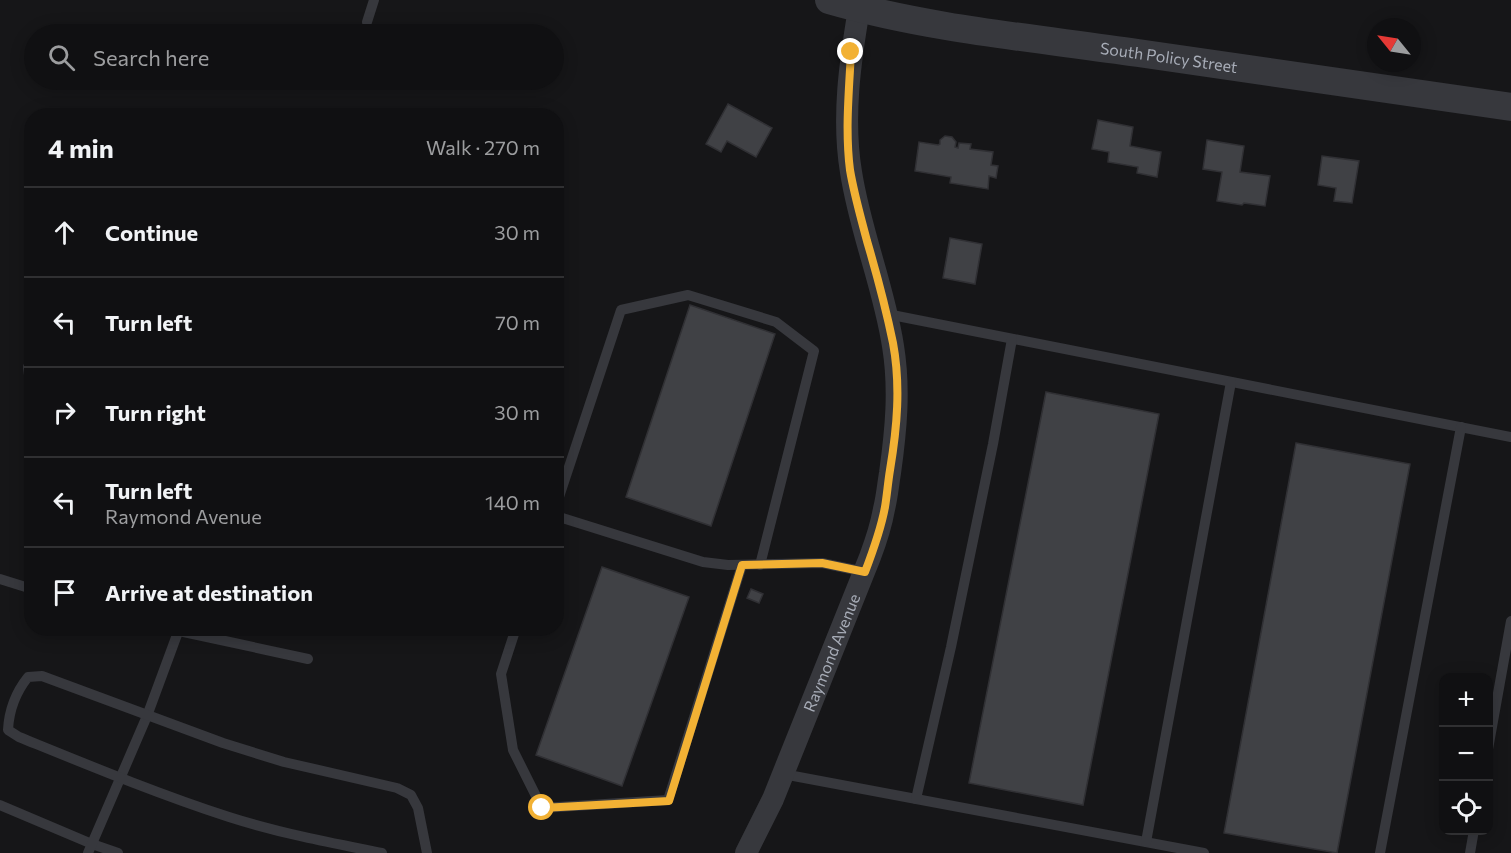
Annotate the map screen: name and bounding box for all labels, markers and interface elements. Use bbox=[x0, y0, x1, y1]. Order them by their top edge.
north arrow bbox=[1367, 18, 1421, 72]
search box bbox=[24, 24, 564, 90]
route end bbox=[837, 38, 863, 64]
street label: South Policy Street bbox=[1099, 38, 1239, 76]
icon: search bbox=[45, 41, 78, 74]
text: Search here bbox=[93, 44, 209, 71]
text: 4 min bbox=[48, 132, 114, 163]
text: Walk · 270 m bbox=[426, 135, 540, 159]
icon: ahead bbox=[48, 216, 81, 249]
text: Continue bbox=[105, 219, 198, 246]
text: 30 m bbox=[494, 220, 540, 244]
icon: left bbox=[48, 306, 81, 339]
text: Turn left bbox=[105, 309, 192, 336]
text: 70 m bbox=[495, 310, 540, 334]
icon: right bbox=[48, 396, 81, 429]
text: Turn right bbox=[105, 399, 206, 426]
text: 30 m bbox=[494, 400, 540, 424]
text: Turn left bbox=[105, 477, 192, 504]
icon: left bbox=[48, 486, 81, 519]
text: 140 m bbox=[485, 490, 540, 514]
text: Raymond Avenue bbox=[105, 504, 262, 528]
icon: arrive bbox=[48, 576, 81, 609]
text: Arrive at destination bbox=[105, 579, 313, 606]
street label: Raymond Avenue bbox=[799, 591, 863, 714]
map controls bbox=[1439, 673, 1493, 835]
button: + bbox=[1439, 673, 1493, 727]
button: − bbox=[1439, 727, 1493, 781]
button: locate bbox=[1439, 781, 1493, 835]
route start bbox=[528, 794, 554, 820]

